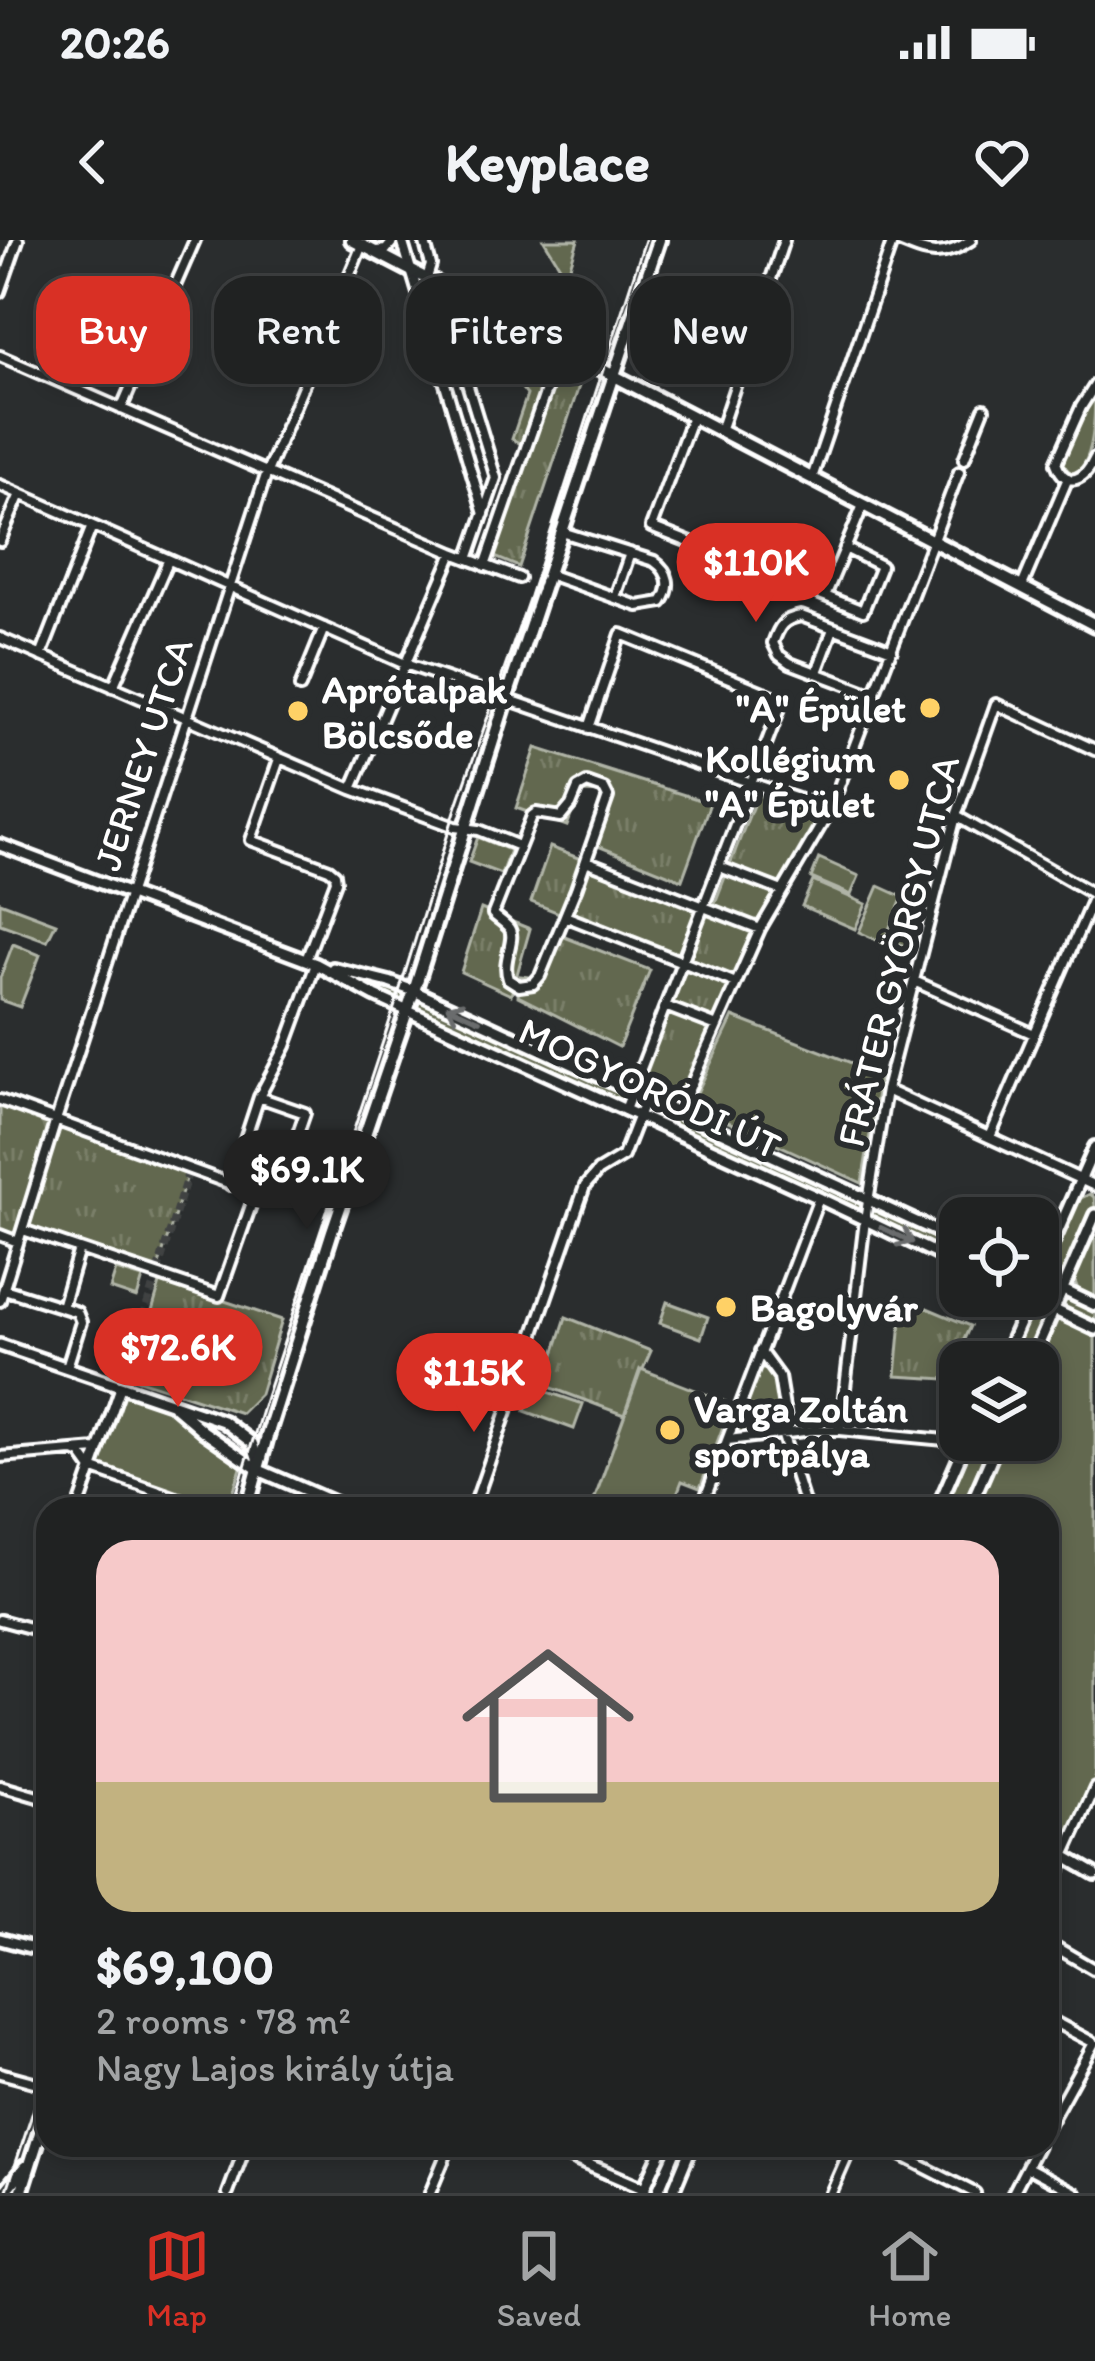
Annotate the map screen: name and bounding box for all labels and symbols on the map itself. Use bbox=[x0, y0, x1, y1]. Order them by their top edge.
pin: $110K bbox=[672, 523, 840, 625]
street label: JERNEY UTCA bbox=[83, 632, 203, 876]
place label: Aprótalpak Bölcsőde bbox=[322, 666, 508, 758]
place label: "A" Épület bbox=[736, 685, 906, 732]
marker: "A" Épület bbox=[917, 695, 943, 721]
marker: Aprótalpak Bölcsőde bbox=[285, 698, 311, 724]
place label: Kollégium "A" Épület bbox=[705, 735, 875, 827]
street label: FRÁTER GYÖRGY UTCA bbox=[827, 751, 969, 1151]
marker: Kollégium "A" Épület bbox=[886, 767, 912, 793]
one-way arrow bbox=[446, 1001, 482, 1023]
street label: MOGYORÓDI ÚT bbox=[511, 1007, 789, 1169]
pin: $69.1K bbox=[209, 1130, 405, 1232]
one-way arrow bbox=[878, 1225, 914, 1247]
place label: Bagolyvár bbox=[750, 1284, 919, 1331]
marker: Bagolyvár bbox=[713, 1294, 739, 1320]
pin: $72.6K bbox=[80, 1308, 276, 1410]
pin: $115K bbox=[390, 1333, 558, 1435]
place label: Varga Zoltán sportpálya bbox=[694, 1385, 908, 1477]
marker: Varga Zoltán sportpálya bbox=[657, 1417, 683, 1443]

